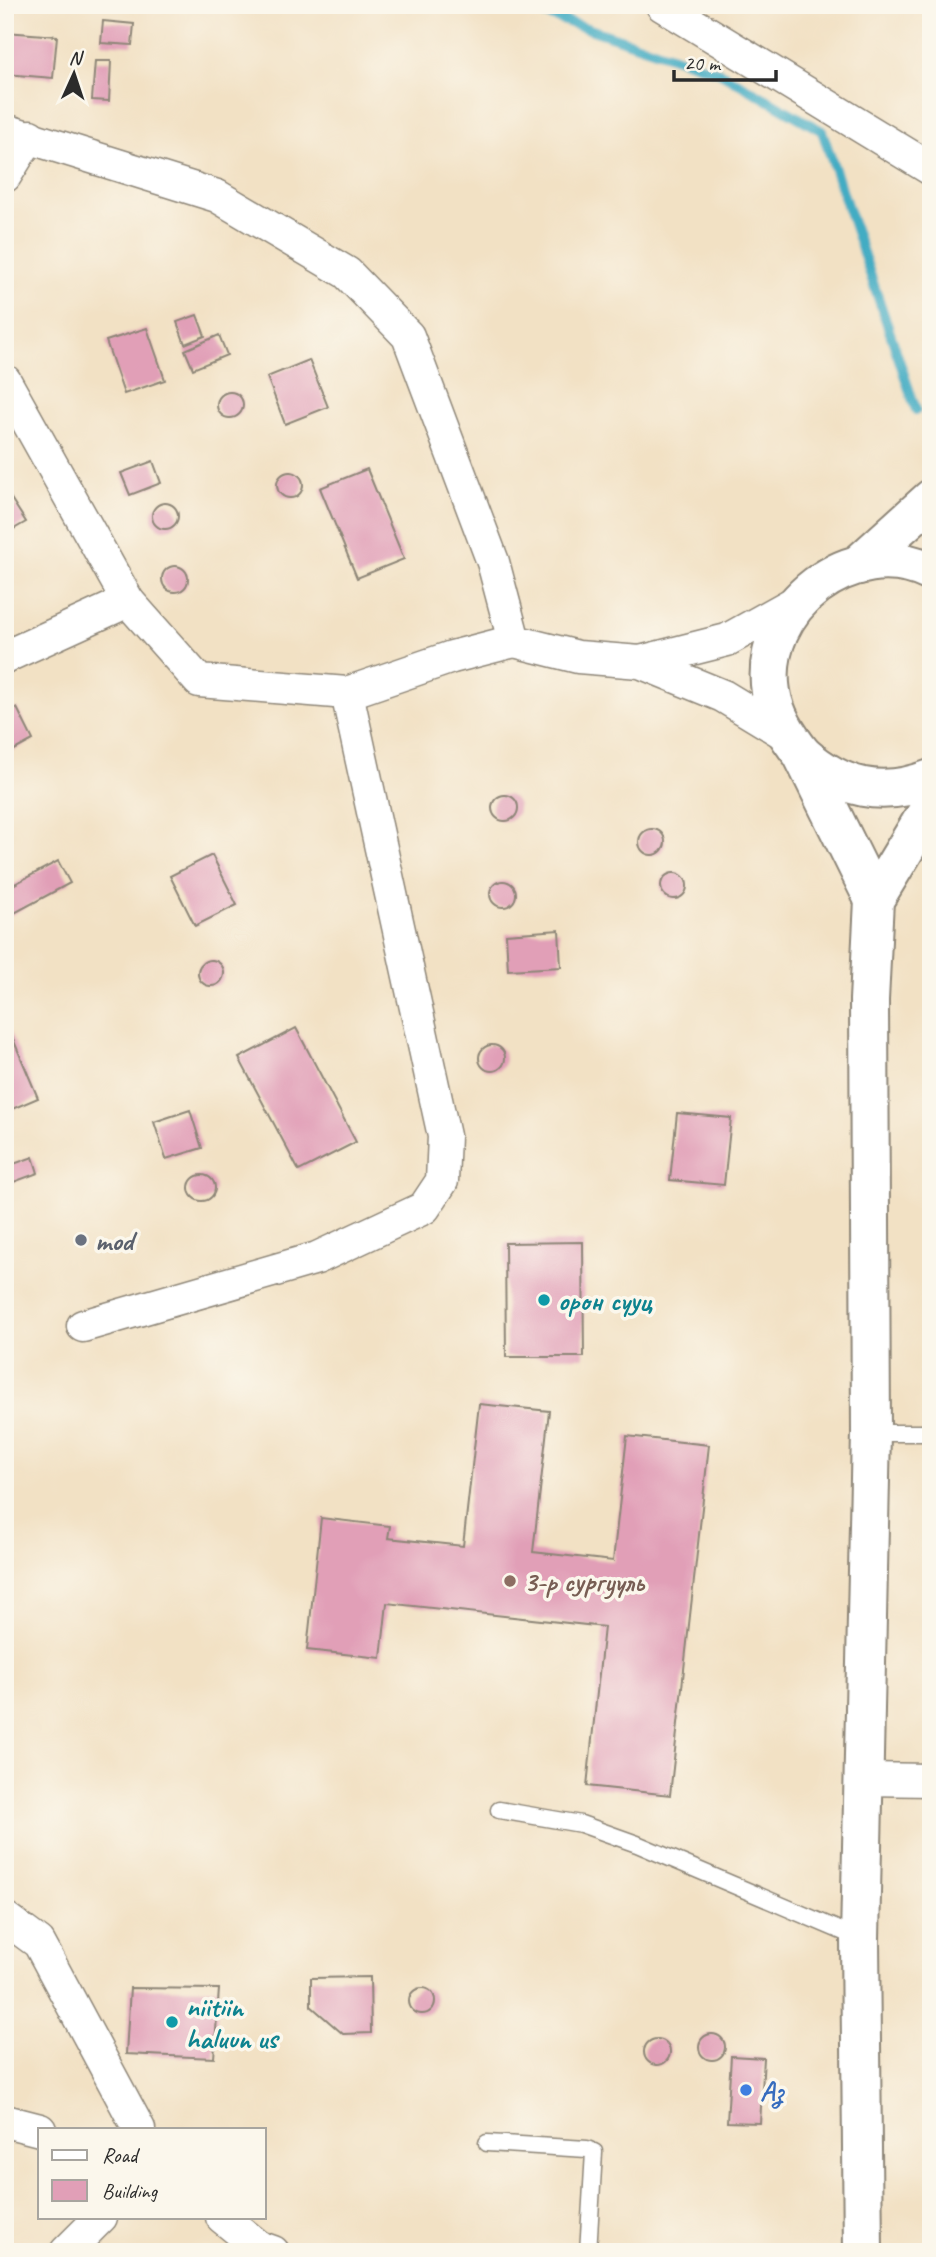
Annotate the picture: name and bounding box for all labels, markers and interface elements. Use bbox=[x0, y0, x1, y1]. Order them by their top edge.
north arrow bbox=[38, 38, 108, 108]
scale bar bbox=[674, 38, 775, 82]
text: N bbox=[68, 46, 85, 70]
text: 20 m bbox=[684, 50, 722, 76]
place label: mod bbox=[95, 1223, 138, 1258]
marker: mod bbox=[73, 1232, 89, 1248]
place label: орон сууц bbox=[558, 1283, 653, 1318]
marker: орон сууц bbox=[536, 1292, 552, 1308]
place label: 3-р сургууль bbox=[524, 1564, 646, 1600]
marker: 3-р сургууль bbox=[502, 1573, 518, 1589]
place label: niitiin haluun us bbox=[186, 1989, 280, 2056]
marker: niitiin haluun us bbox=[164, 2014, 180, 2030]
place label: Аз bbox=[760, 2073, 785, 2109]
marker: Аз bbox=[738, 2082, 754, 2098]
legend bbox=[38, 2128, 266, 2218]
text: Road bbox=[102, 2142, 141, 2168]
text: Building bbox=[102, 2178, 159, 2204]

